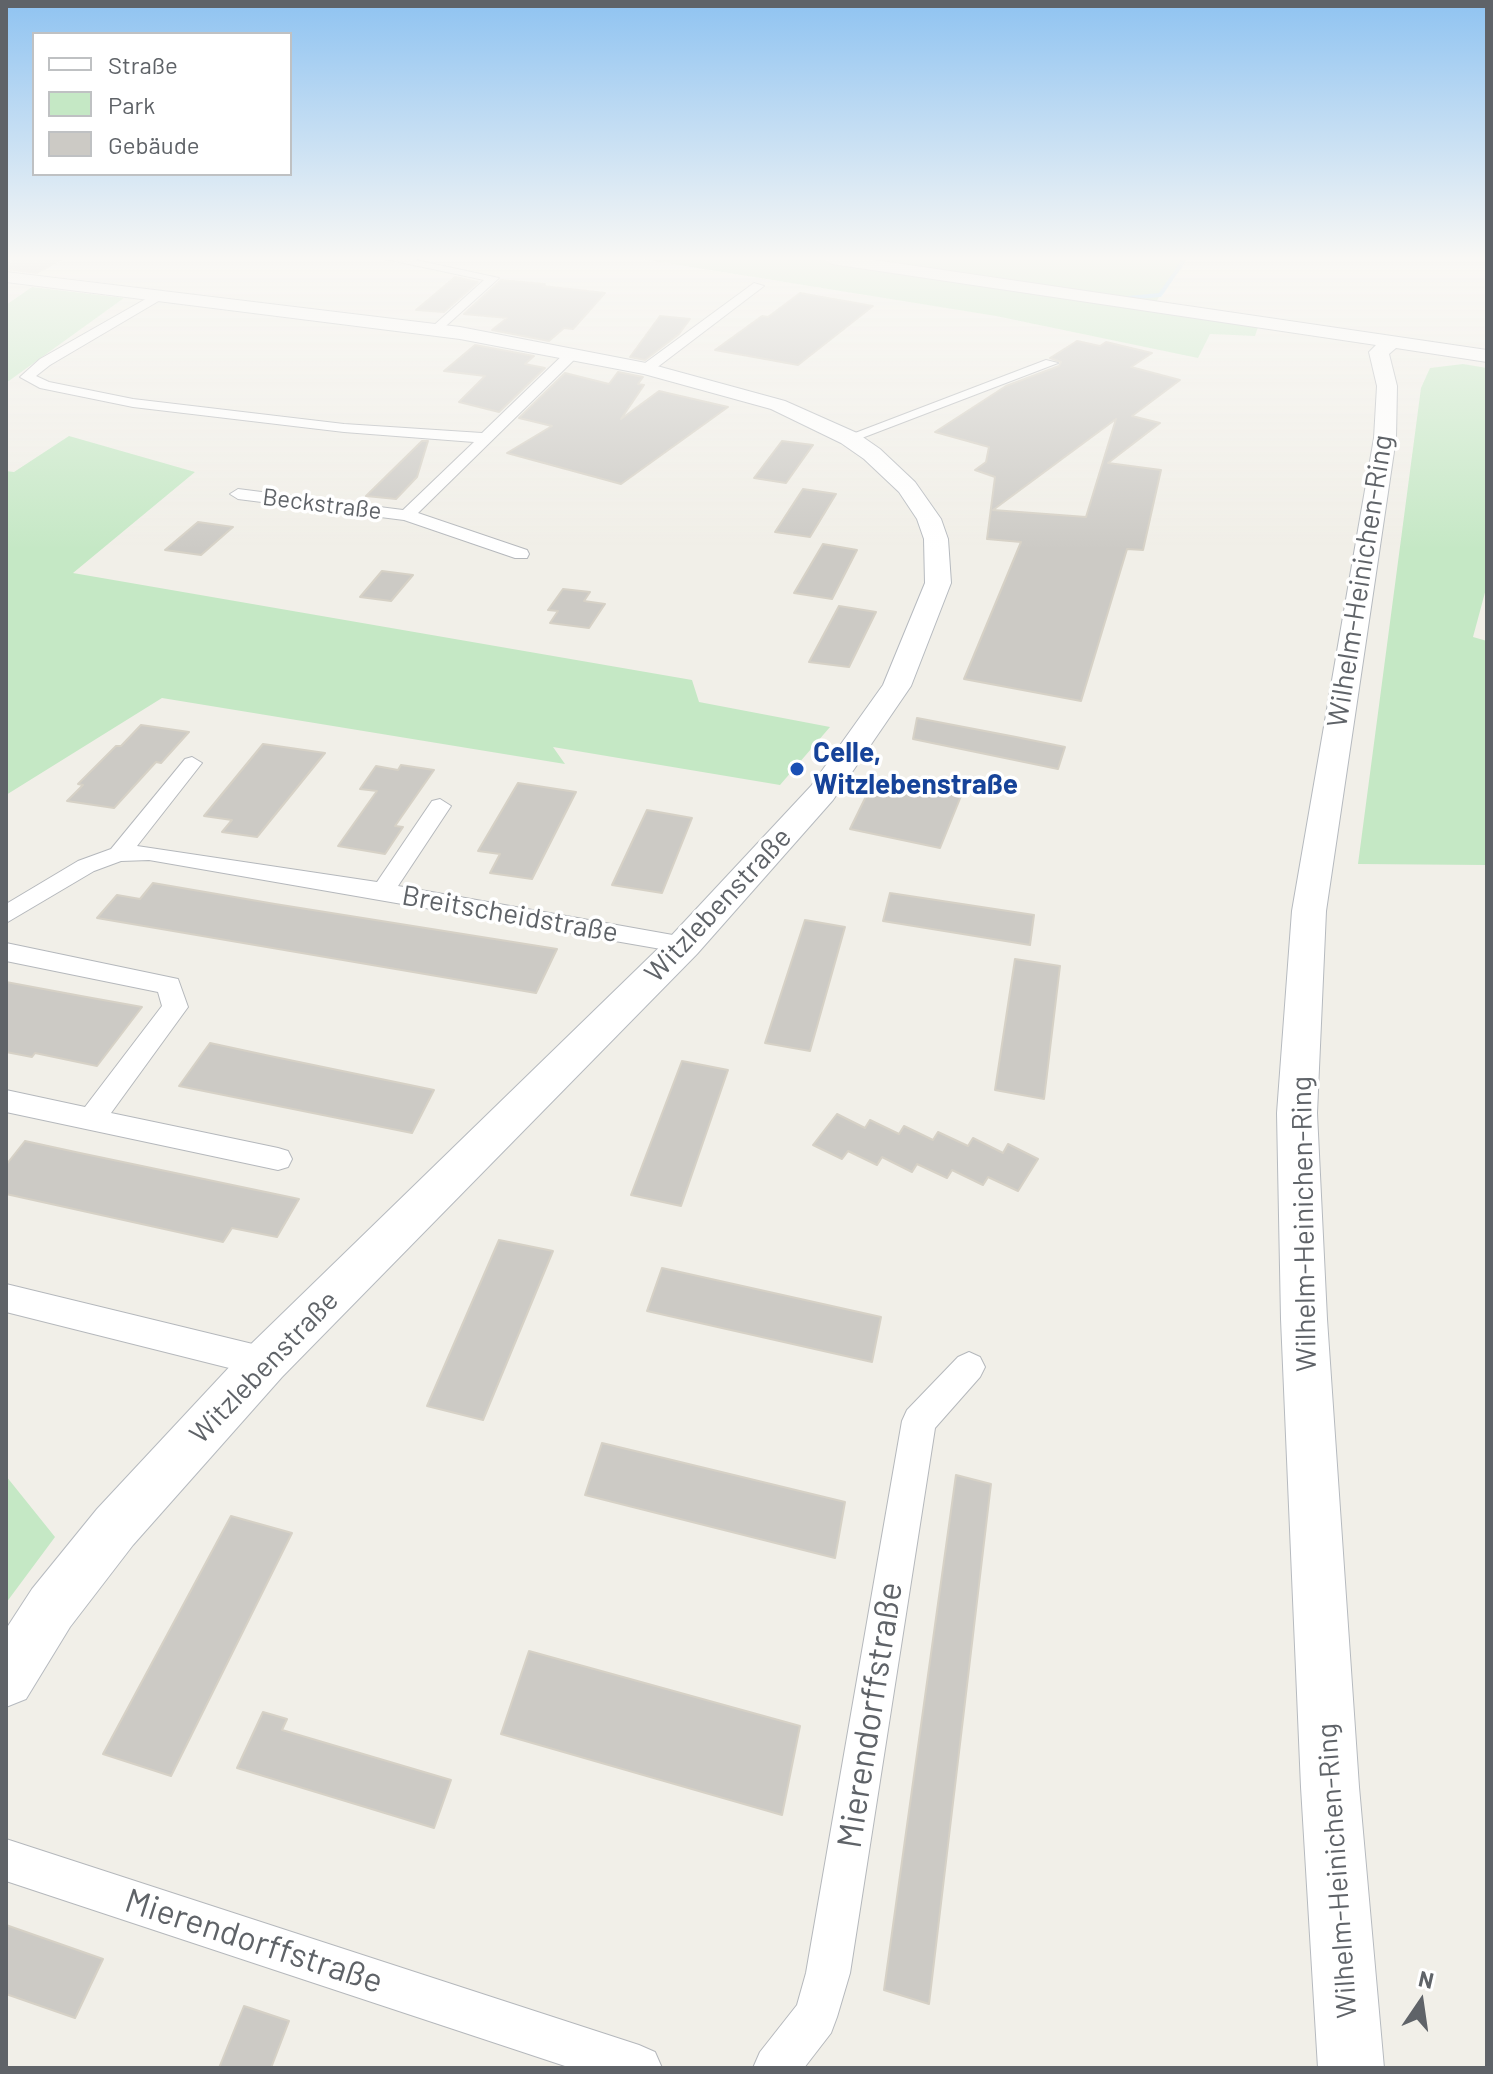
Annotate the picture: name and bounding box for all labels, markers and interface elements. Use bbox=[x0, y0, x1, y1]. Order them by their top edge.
legend bbox=[32, 32, 292, 176]
text: Straße bbox=[108, 50, 178, 79]
text: Park bbox=[108, 90, 155, 119]
text: Gebäude bbox=[108, 130, 200, 159]
street label: Wilhelm-Heinichen-Ring bbox=[1320, 432, 1400, 730]
street label: Beckstraße bbox=[261, 482, 383, 526]
place label: Celle, Witzlebenstraße bbox=[813, 736, 1018, 802]
marker: Celle, Witzlebenstraße bbox=[788, 760, 806, 778]
street label: Witzlebenstraße bbox=[638, 821, 798, 989]
street label: Breitscheidstraße bbox=[399, 878, 621, 950]
street label: Wilhelm-Heinichen-Ring bbox=[1285, 1076, 1323, 1372]
street label: Witzlebenstraße bbox=[183, 1284, 345, 1450]
street label: Mierendorffstraße bbox=[829, 1579, 911, 1851]
street label: Wilhelm-Heinichen-Ring bbox=[1310, 1722, 1364, 2020]
street label: Mierendorffstraße bbox=[120, 1880, 388, 2002]
north arrow bbox=[1381, 1962, 1461, 2042]
text: N bbox=[1416, 1964, 1436, 1993]

